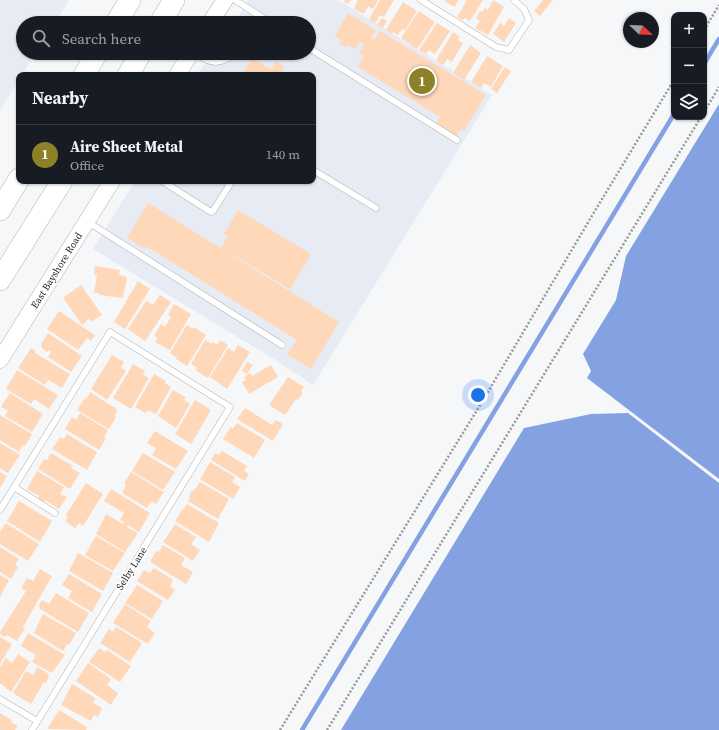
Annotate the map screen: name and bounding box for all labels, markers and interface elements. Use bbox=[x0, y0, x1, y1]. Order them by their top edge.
north arrow bbox=[623, 12, 659, 48]
map controls bbox=[671, 12, 707, 120]
button: + bbox=[671, 12, 707, 48]
search box bbox=[16, 16, 316, 60]
icon: search bbox=[30, 27, 52, 49]
text: Search here bbox=[62, 28, 141, 49]
button: − bbox=[671, 48, 707, 84]
pin: 1 bbox=[409, 66, 435, 96]
button: layers bbox=[671, 84, 707, 120]
text: Nearby bbox=[32, 86, 88, 110]
text: Aire Sheet Metal bbox=[70, 136, 183, 157]
text: 1 bbox=[41, 146, 49, 163]
text: 140 m bbox=[266, 146, 300, 163]
text: Office bbox=[70, 157, 104, 174]
street label: East Bayshore Road bbox=[28, 230, 85, 311]
your location bbox=[468, 385, 488, 405]
street label: Selby Lane bbox=[113, 544, 150, 592]

